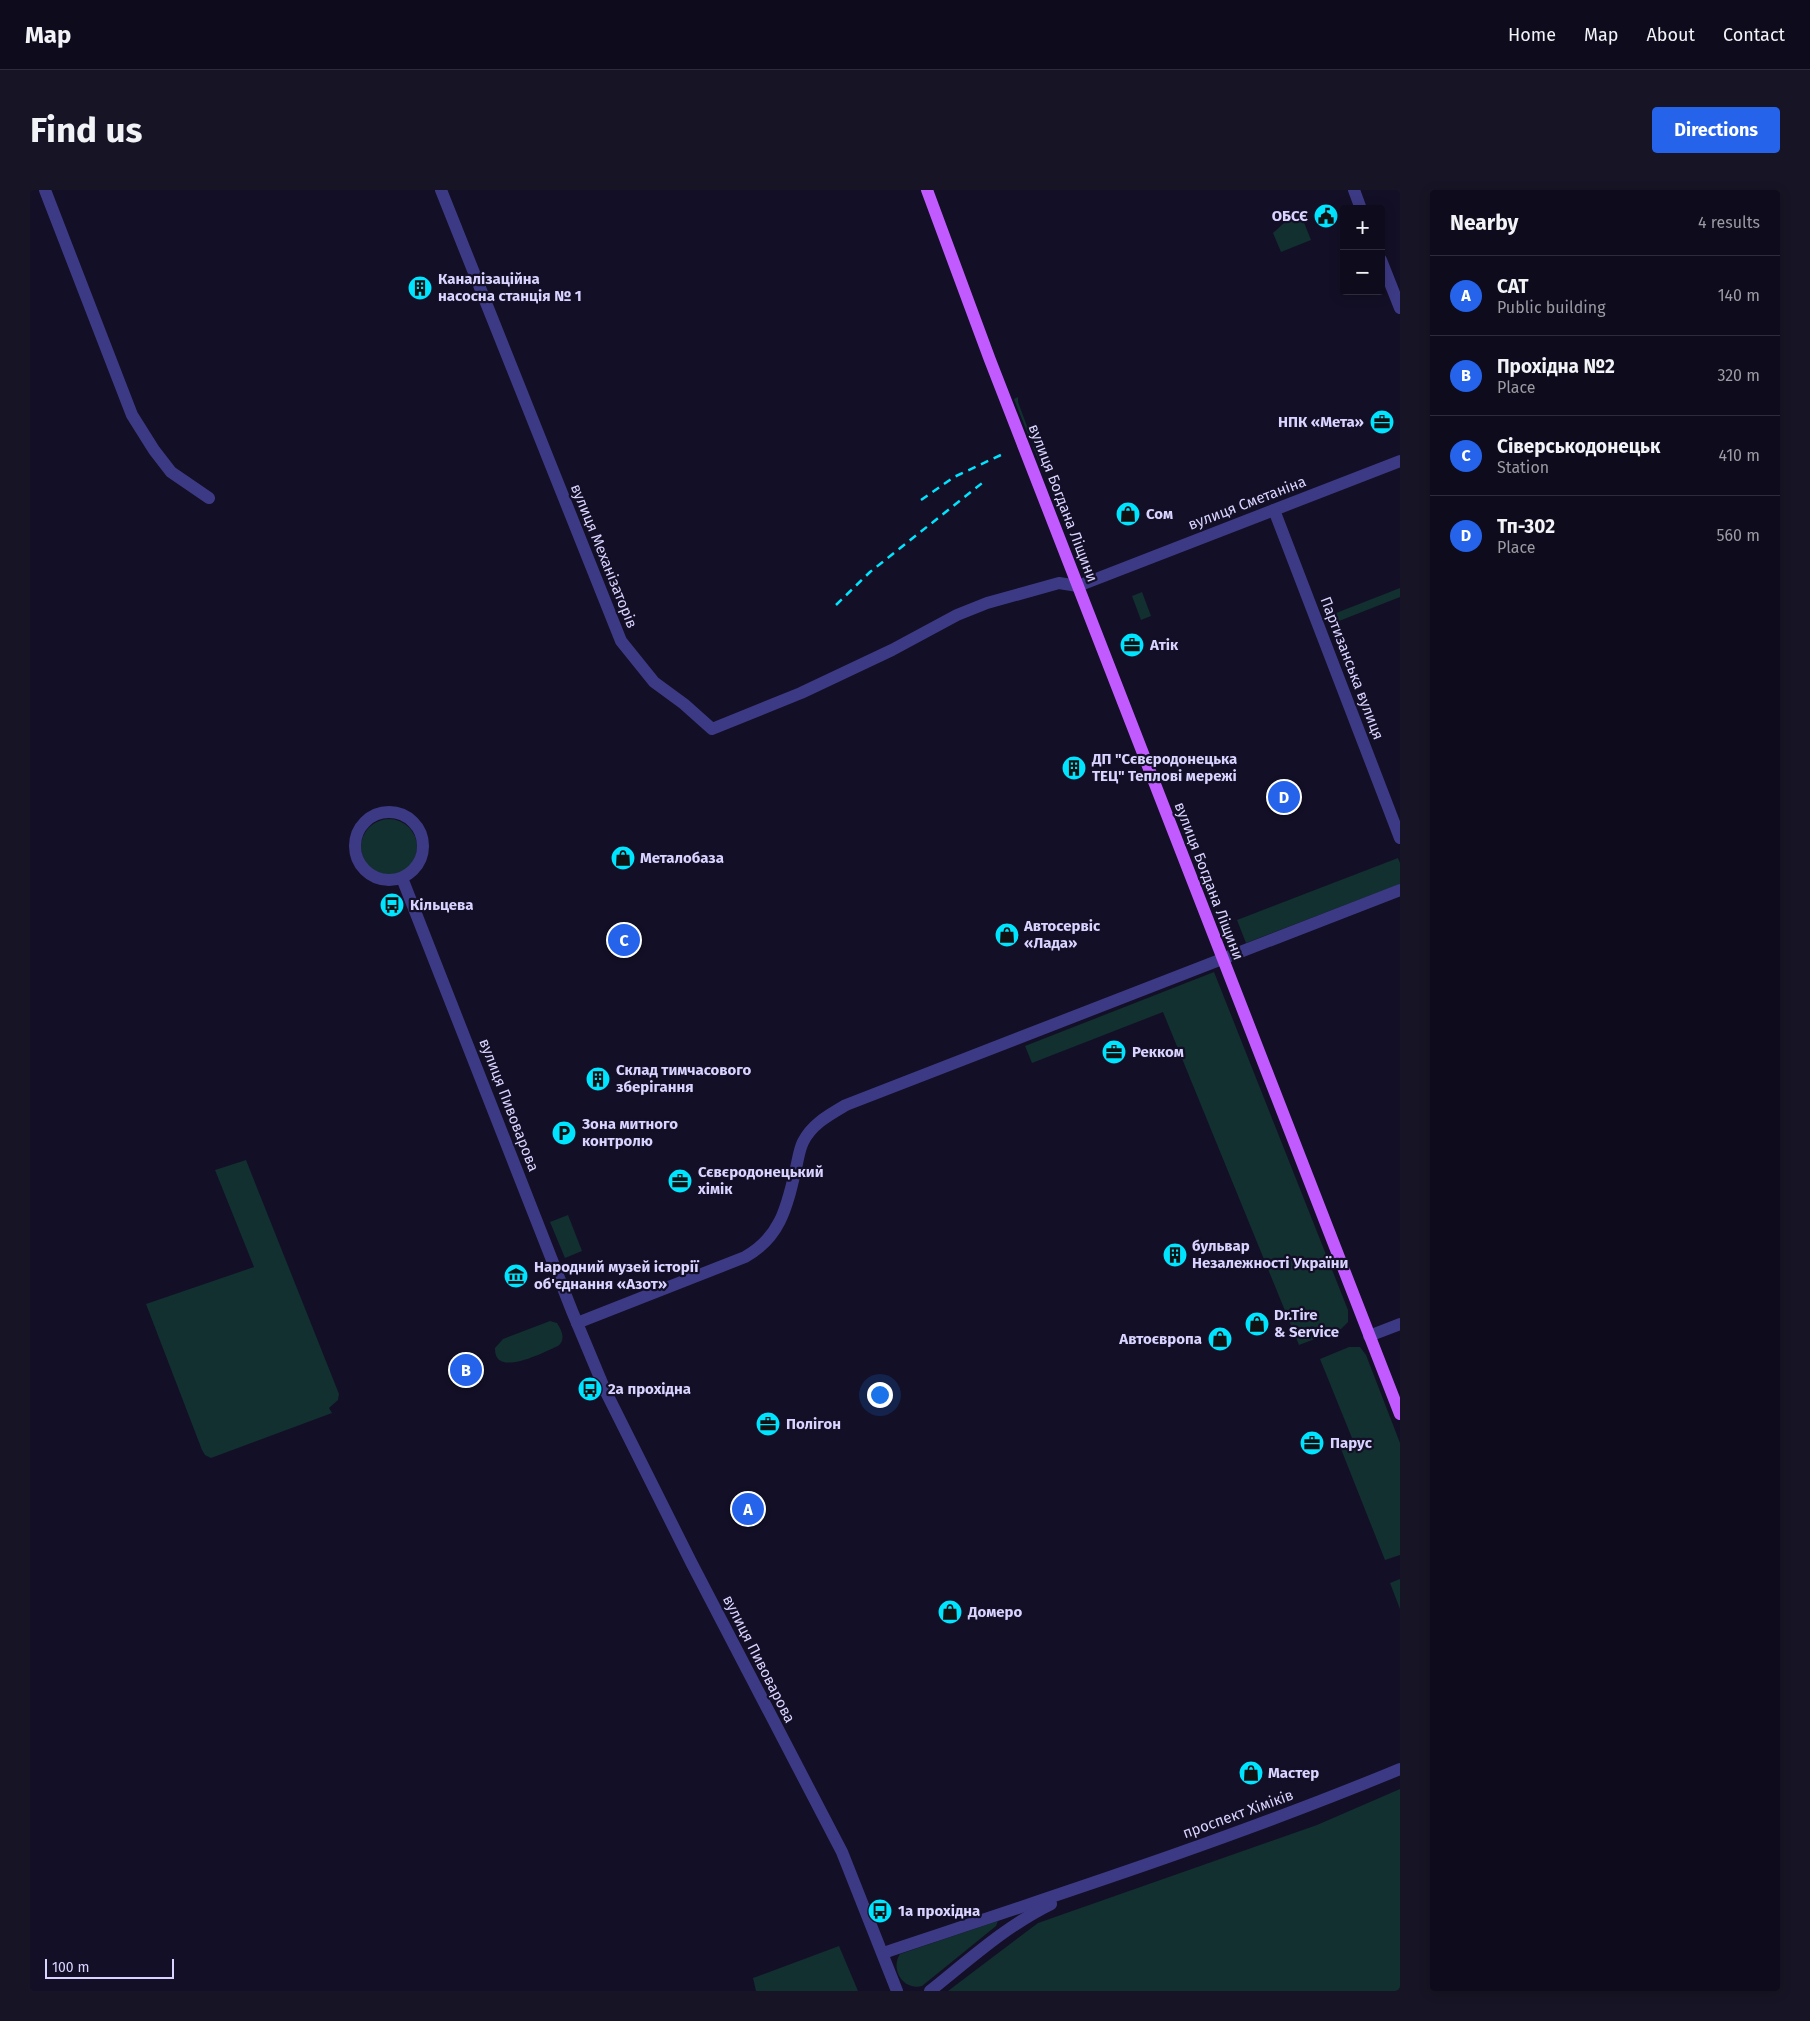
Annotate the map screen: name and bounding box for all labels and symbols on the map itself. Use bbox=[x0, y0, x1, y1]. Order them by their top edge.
public building icon: ОБСЄ bbox=[1313, 203, 1339, 229]
place label: ОБСЄ bbox=[1272, 207, 1308, 225]
place label: Каналізаційна насосна станція № 1 bbox=[438, 270, 582, 305]
building icon: Каналізаційна насосна станція № 1 bbox=[407, 275, 433, 301]
office icon: НПК «Мета» bbox=[1369, 409, 1395, 435]
place label: НПК «Мета» bbox=[1278, 413, 1364, 431]
street label: вулиця Богдана Ліщини bbox=[1025, 421, 1101, 585]
street label: вулиця Сметаніна bbox=[1185, 472, 1309, 534]
street label: вулиця Механізаторів bbox=[567, 481, 641, 631]
shop icon: Сом bbox=[1115, 501, 1141, 527]
place label: Сом bbox=[1146, 505, 1173, 523]
street label: Партизанська вулиця bbox=[1316, 594, 1388, 742]
office icon: Атік bbox=[1119, 632, 1145, 658]
place label: Атік bbox=[1149, 636, 1179, 654]
place label: ДП "Сєвєродонецька ТЕЦ" Теплові мережі bbox=[1091, 750, 1237, 785]
building icon: ДП "Сєвєродонецька ТЕЦ" Теплові мережі bbox=[1061, 755, 1087, 781]
pin: D bbox=[1268, 778, 1300, 816]
street label: вулиця Богдана Ліщини bbox=[1171, 799, 1247, 963]
shop icon: Металобаза bbox=[610, 845, 636, 871]
place label: Металобаза bbox=[640, 849, 724, 867]
bus stop icon: Кільцева bbox=[379, 892, 405, 918]
place label: Кільцева bbox=[410, 896, 473, 914]
place label: Автосервіс «Лада» bbox=[1023, 917, 1101, 952]
pin: C bbox=[608, 921, 640, 959]
shop icon: Автосервіс «Лада» bbox=[994, 922, 1020, 948]
street label: вулиця Пивоварова bbox=[475, 1036, 543, 1174]
office icon: Рекком bbox=[1101, 1039, 1127, 1065]
place label: Рекком bbox=[1132, 1043, 1184, 1061]
place label: Склад тимчасового зберігання bbox=[616, 1061, 751, 1096]
building icon: Склад тимчасового зберігання bbox=[585, 1066, 611, 1092]
place label: Зона митного контролю bbox=[581, 1115, 678, 1150]
parking icon: Зона митного контролю bbox=[551, 1120, 577, 1146]
place label: Сєвєродонецький хімік bbox=[697, 1163, 824, 1198]
office icon: Сєвєродонецький хімік bbox=[667, 1168, 693, 1194]
place label: бульвар Незалежності України bbox=[1192, 1237, 1348, 1272]
building icon: бульвар Незалежності України bbox=[1162, 1242, 1188, 1268]
place label: Народний музей історії об'єднання «Азот» bbox=[534, 1258, 700, 1293]
museum icon: Народний музей історії об'єднання «Азот» bbox=[503, 1263, 529, 1289]
place label: Dr.Tire & Service bbox=[1274, 1306, 1339, 1341]
shop icon: Dr.Tire & Service bbox=[1244, 1311, 1270, 1337]
shop icon: Автоєвропа bbox=[1207, 1326, 1233, 1352]
place label: Автоєвропа bbox=[1118, 1330, 1202, 1348]
pin: B bbox=[450, 1351, 482, 1389]
bus stop icon: 2а прохідна bbox=[577, 1376, 603, 1402]
place label: 2а прохідна bbox=[608, 1380, 691, 1398]
your location bbox=[867, 1382, 893, 1408]
office icon: Полігон bbox=[755, 1411, 781, 1437]
place label: Полігон bbox=[786, 1415, 841, 1433]
office icon: Парус bbox=[1299, 1430, 1325, 1456]
place label: Парус bbox=[1330, 1434, 1373, 1452]
pin: A bbox=[732, 1490, 764, 1528]
street label: вулиця Пивоварова bbox=[719, 1592, 799, 1726]
shop icon: Домеро bbox=[937, 1599, 963, 1625]
place label: Домеро bbox=[967, 1603, 1023, 1621]
shop icon: Мастер bbox=[1238, 1760, 1264, 1786]
place label: Мастер bbox=[1268, 1764, 1319, 1782]
street label: проспект Хіміків bbox=[1180, 1786, 1296, 1842]
bus stop icon: 1а прохідна bbox=[867, 1898, 893, 1924]
place label: 1а прохідна bbox=[898, 1902, 980, 1920]
scale bar bbox=[45, 1956, 174, 1979]

